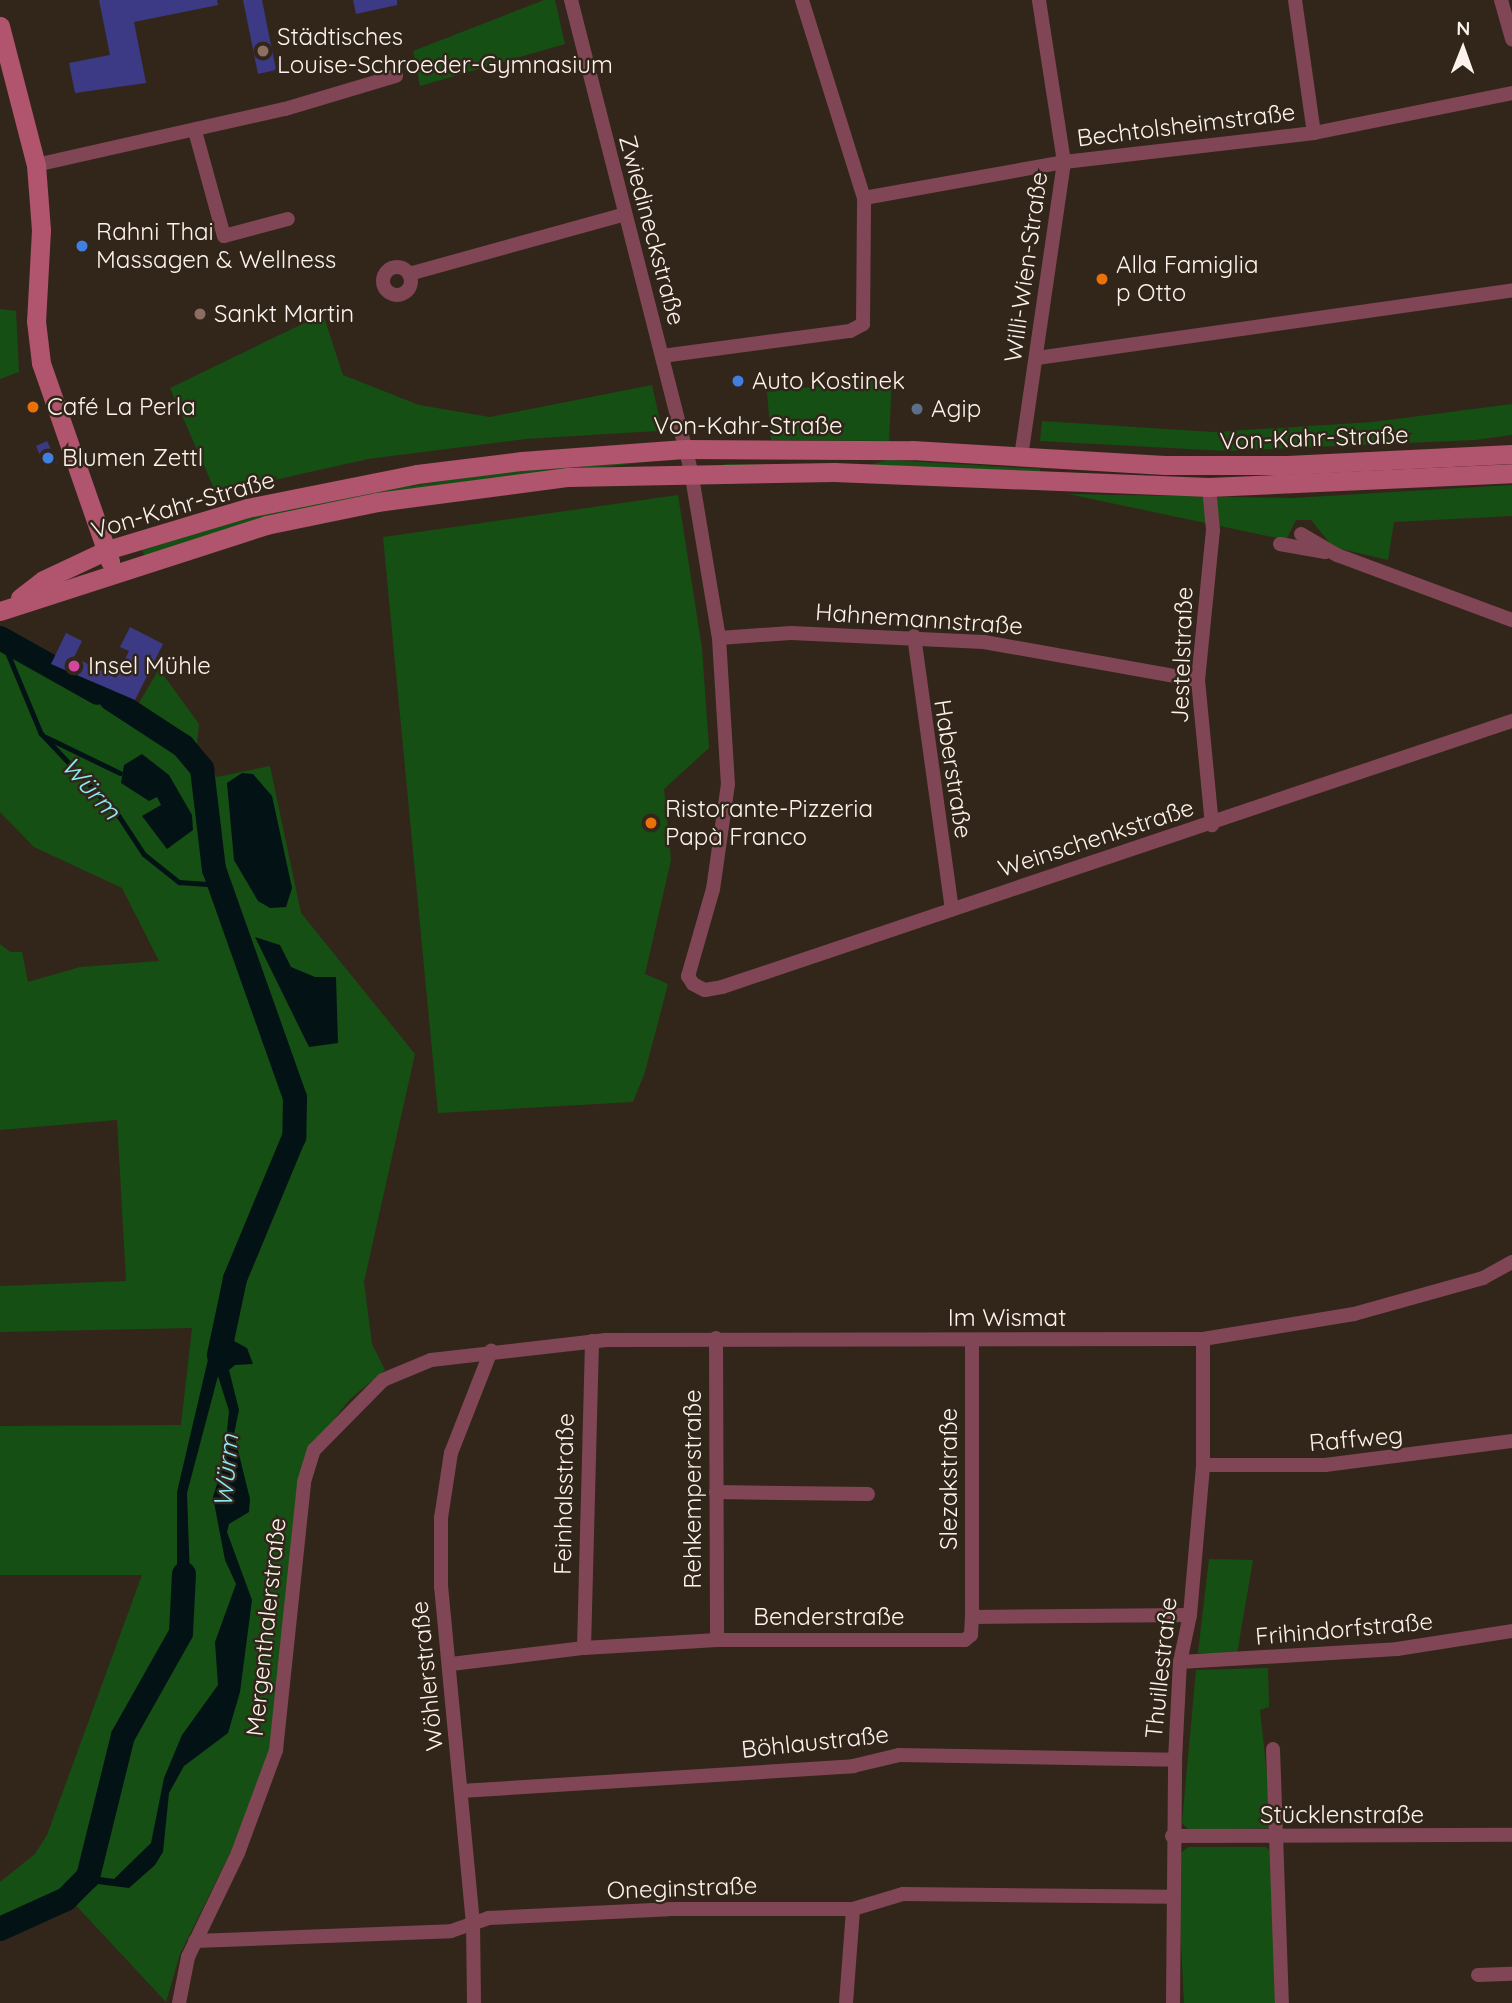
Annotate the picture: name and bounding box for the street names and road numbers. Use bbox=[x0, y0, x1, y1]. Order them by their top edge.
street label: Bechtolsheimstraße bbox=[1075, 97, 1297, 153]
street label: Zwiedineckstraße bbox=[613, 132, 691, 328]
street label: Willi-Wien-Straße bbox=[998, 170, 1054, 364]
street label: Von-Kahr-Straße bbox=[653, 412, 843, 440]
street label: Von-Kahr-Straße bbox=[1219, 420, 1409, 456]
street label: Von-Kahr-Straße bbox=[88, 465, 278, 545]
street label: Jestelstraße bbox=[1165, 586, 1199, 724]
street label: Hahnemannstraße bbox=[814, 597, 1024, 641]
street label: Haberstraße bbox=[928, 698, 978, 840]
street label: Weinschenkstraße bbox=[995, 793, 1197, 883]
street label: Im Wismat bbox=[948, 1304, 1066, 1332]
street label: Rehkemperstraße bbox=[679, 1389, 707, 1589]
street label: Slezakstraße bbox=[935, 1408, 963, 1550]
street label: Feinhalsstraße bbox=[548, 1413, 580, 1575]
street label: Raffweg bbox=[1308, 1421, 1404, 1457]
street label: Mergenthalerstraße bbox=[240, 1516, 292, 1738]
street label: Thuillestraße bbox=[1139, 1596, 1183, 1740]
street label: Wöhlerstraße bbox=[405, 1600, 449, 1752]
street label: Benderstraße bbox=[753, 1603, 905, 1631]
street label: Frihindorfstraße bbox=[1254, 1607, 1434, 1651]
street label: Böhlaustraße bbox=[740, 1720, 890, 1764]
street label: Stücklenstraße bbox=[1260, 1801, 1424, 1829]
street label: Oneginstraße bbox=[606, 1871, 758, 1905]

